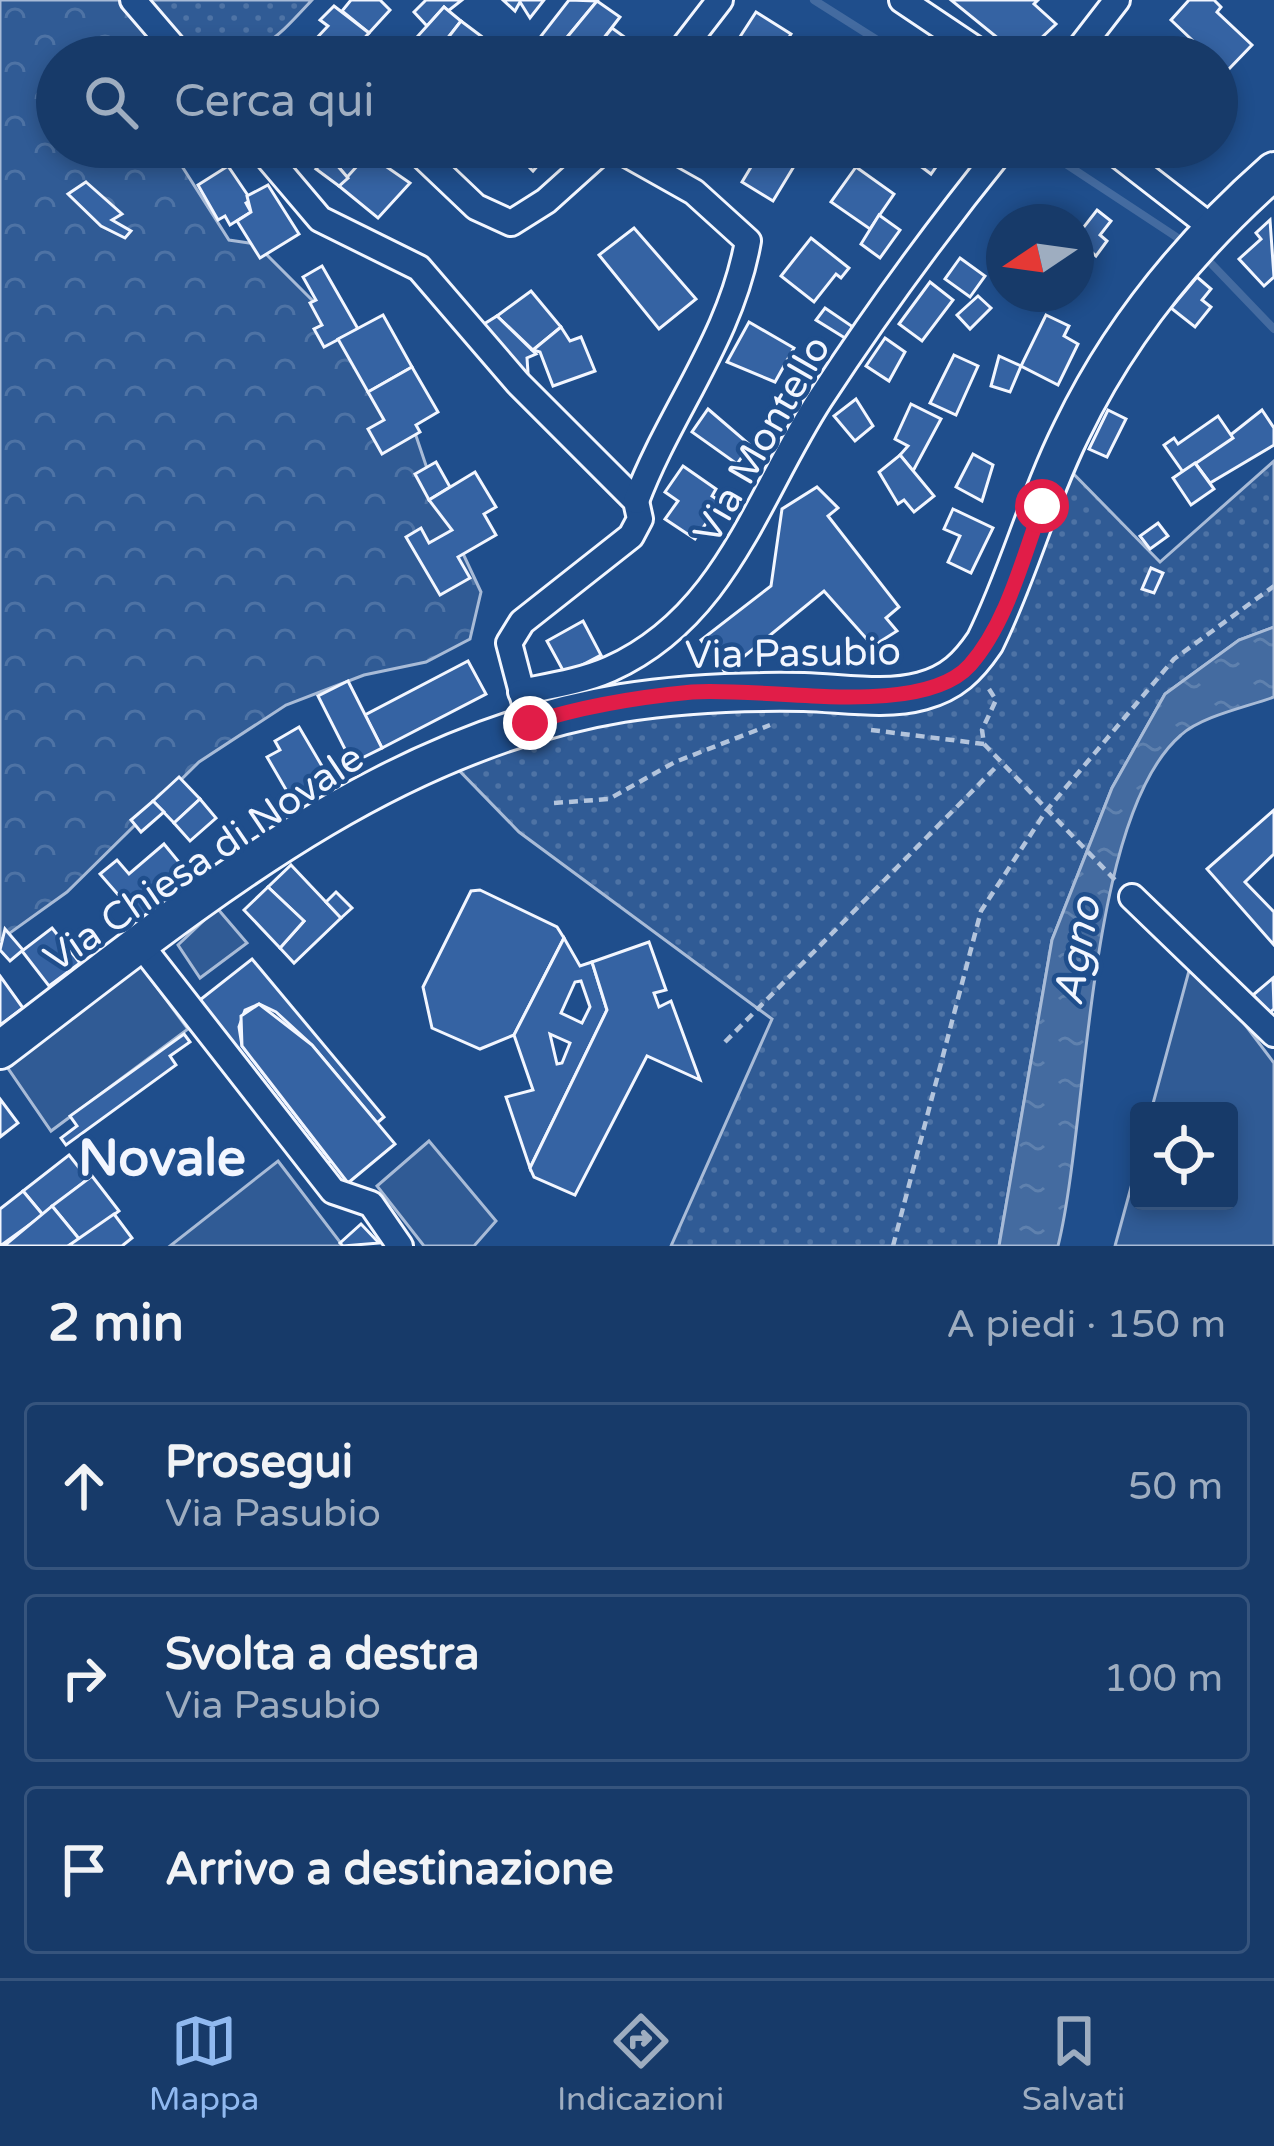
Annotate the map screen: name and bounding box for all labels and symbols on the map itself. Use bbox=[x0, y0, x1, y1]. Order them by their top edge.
north arrow bbox=[986, 204, 1094, 312]
street label: Via Montello bbox=[684, 327, 841, 552]
route start bbox=[1015, 479, 1069, 533]
street label: Via Pasubio bbox=[685, 628, 901, 679]
route end bbox=[503, 696, 557, 750]
street label: Via Chiesa di Novale bbox=[35, 734, 372, 982]
water label: Agno bbox=[1043, 891, 1112, 1009]
district label: Novale bbox=[78, 1128, 246, 1190]

